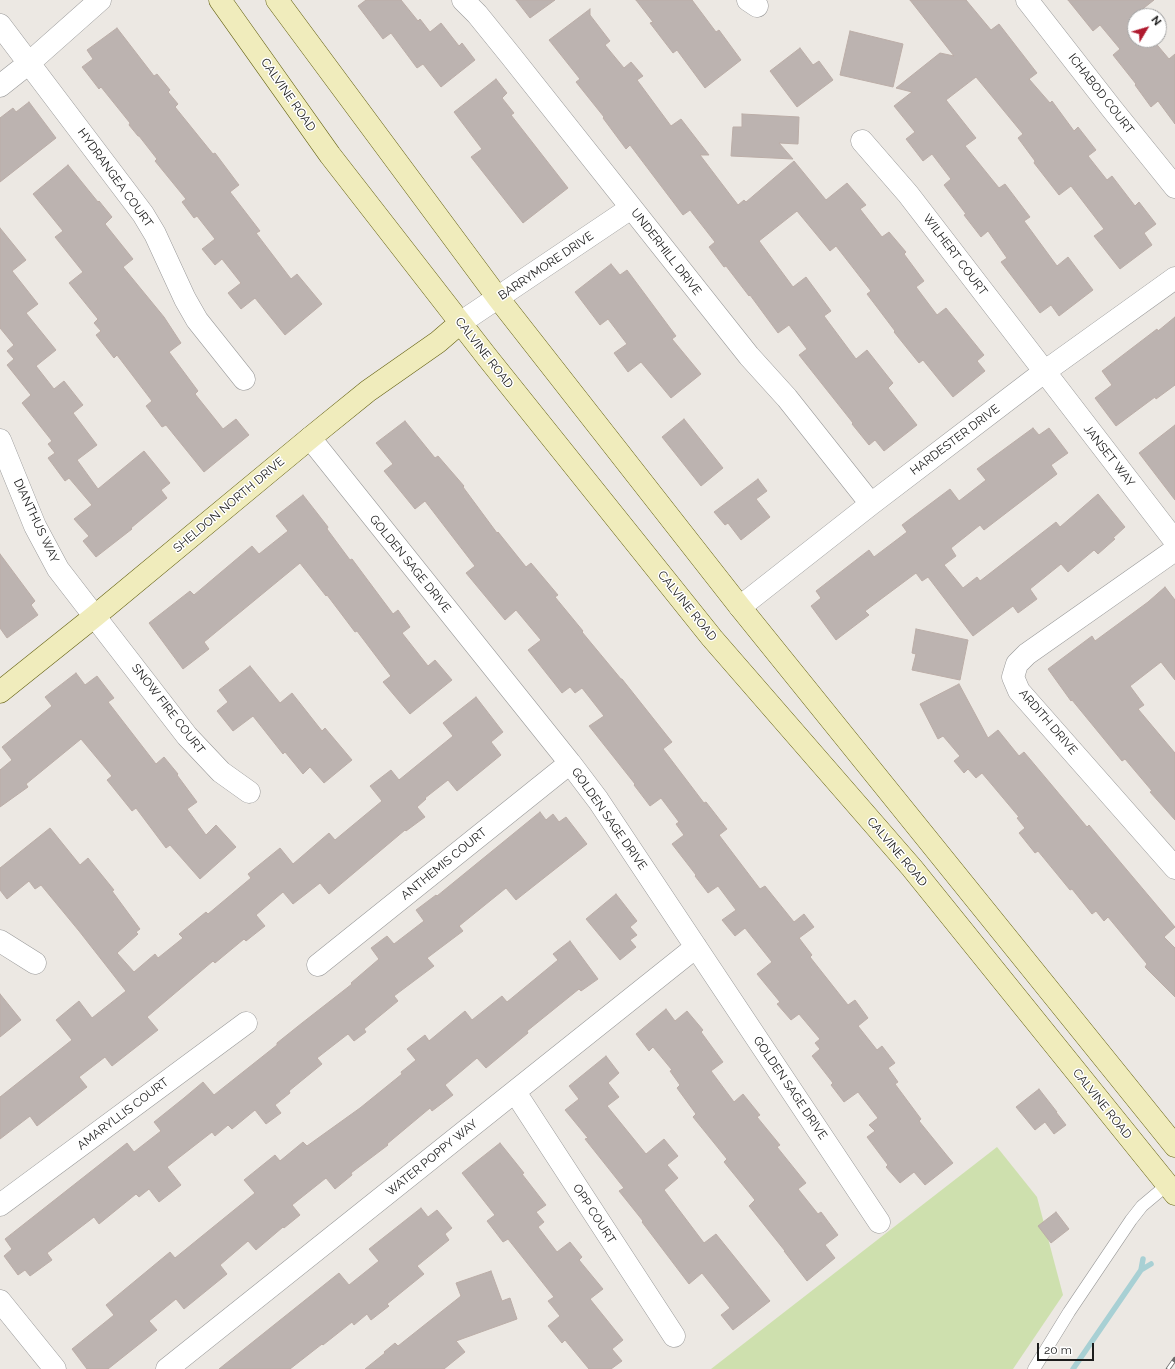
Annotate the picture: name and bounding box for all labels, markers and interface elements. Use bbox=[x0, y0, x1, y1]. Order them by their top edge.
north arrow bbox=[1127, 8, 1167, 48]
text: N bbox=[1148, 14, 1164, 28]
street label: ICHABOD COURT bbox=[1065, 51, 1137, 137]
street label: CALVINE ROAD bbox=[257, 56, 319, 134]
street label: HYDRANGEA COURT bbox=[74, 126, 156, 230]
street label: UNDERHILL DRIVE bbox=[628, 206, 704, 298]
street label: WILHERT COURT bbox=[920, 211, 990, 299]
street label: BARRYMORE DRIVE bbox=[496, 229, 596, 303]
street label: CALVINE ROAD bbox=[452, 315, 516, 391]
street label: HARDESTER DRIVE bbox=[907, 402, 1003, 478]
street label: JANSET WAY bbox=[1080, 422, 1138, 490]
street label: SHELDON NORTH DRIVE bbox=[171, 454, 287, 556]
street label: DIANTHUS WAY bbox=[10, 477, 62, 565]
street label: GOLDEN SAGE DRIVE bbox=[366, 512, 454, 616]
street label: CALVINE ROAD bbox=[654, 568, 720, 644]
street label: SNOW FIRE COURT bbox=[128, 661, 208, 757]
street label: ARDITH DRIVE bbox=[1016, 686, 1080, 758]
street label: GOLDEN SAGE DRIVE bbox=[568, 765, 650, 873]
street label: CALVINE ROAD bbox=[864, 814, 930, 890]
street label: ANTHEMIS COURT bbox=[398, 825, 490, 903]
street label: GOLDEN SAGE DRIVE bbox=[750, 1034, 830, 1142]
street label: CALVINE ROAD bbox=[1069, 1066, 1135, 1142]
street label: AMARYLLIS COURT bbox=[74, 1075, 172, 1153]
street label: WATER POPPY WAY bbox=[383, 1117, 481, 1199]
street label: OPP COURT bbox=[569, 1181, 619, 1247]
scale bar bbox=[1039, 1335, 1096, 1361]
text: 20 m bbox=[1044, 1343, 1072, 1357]

